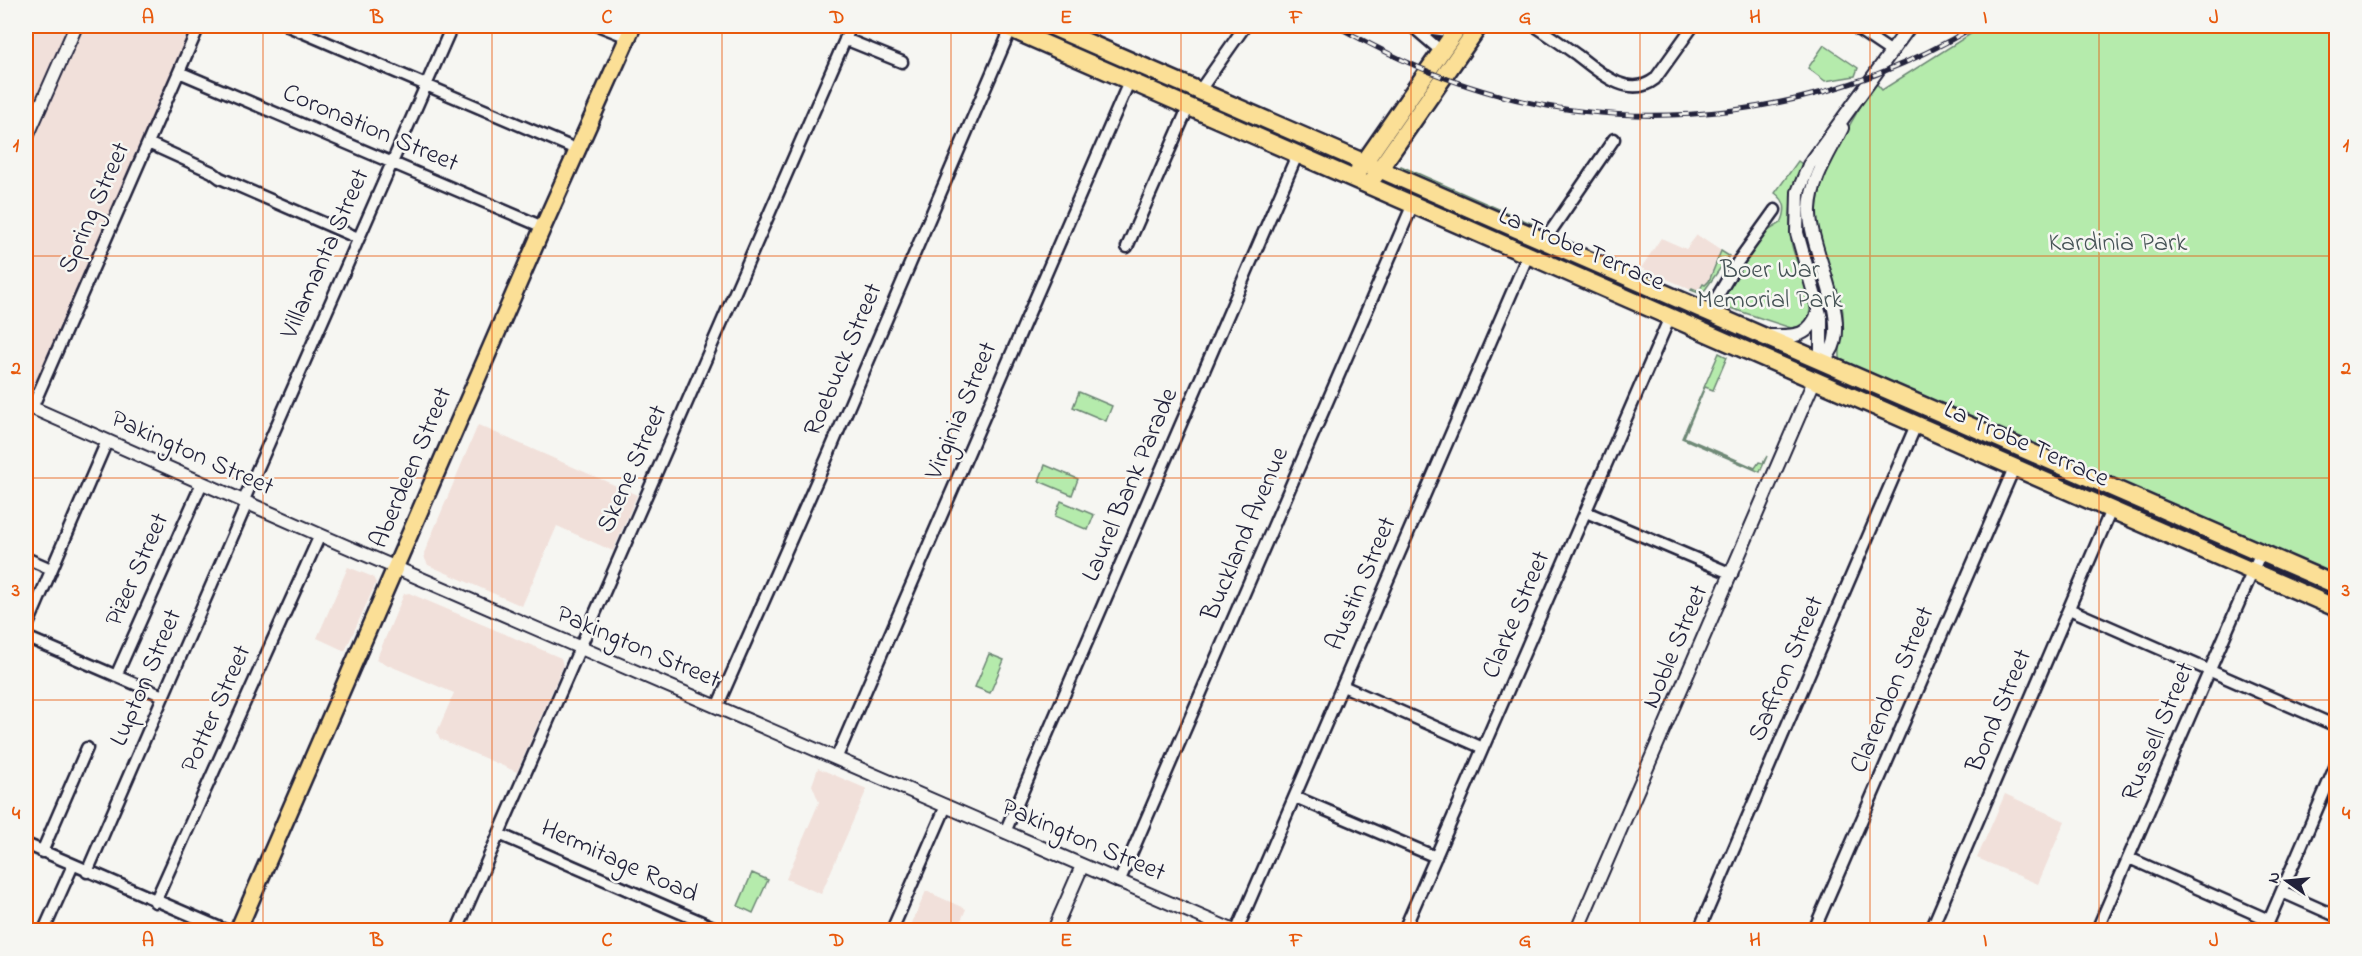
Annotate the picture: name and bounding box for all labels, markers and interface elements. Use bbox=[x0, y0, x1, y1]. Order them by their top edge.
text: A bbox=[142, 4, 154, 33]
text: B bbox=[369, 4, 384, 33]
text: C bbox=[602, 4, 613, 33]
text: D bbox=[829, 4, 844, 33]
text: E bbox=[1060, 4, 1072, 33]
text: F bbox=[1289, 4, 1303, 33]
text: G bbox=[1519, 4, 1532, 33]
text: H bbox=[1749, 4, 1761, 33]
text: I bbox=[1983, 4, 1988, 33]
text: J bbox=[2209, 4, 2219, 33]
street label: Coronation Street bbox=[276, 75, 464, 183]
text: 1 bbox=[13, 132, 20, 161]
text: 1 bbox=[2343, 132, 2350, 161]
street label: Spring Street bbox=[49, 136, 141, 280]
street label: Villamanta Street bbox=[271, 163, 381, 346]
street label: La Trobe Terrace bbox=[1492, 198, 1670, 302]
park label: Kardinia Park bbox=[2048, 225, 2188, 263]
park label: Boer War Memorial Park bbox=[1697, 252, 1843, 320]
street label: Roebuck Street bbox=[795, 277, 893, 442]
street label: Virginia Street bbox=[916, 336, 1008, 487]
text: 2 bbox=[10, 355, 21, 384]
text: 2 bbox=[2340, 355, 2351, 384]
street label: Aberdeen Street bbox=[361, 381, 463, 555]
street label: Laurel Bank Parade bbox=[1073, 382, 1189, 588]
street label: La Trobe Terrace bbox=[1937, 392, 2115, 499]
street label: Skene Street bbox=[588, 399, 678, 539]
street label: Pakington Street bbox=[104, 401, 280, 507]
street label: Buckland Avenue bbox=[1192, 441, 1300, 628]
street label: Pizer Street bbox=[96, 507, 180, 633]
street label: Austin Street bbox=[1317, 511, 1407, 657]
street label: Clarke Street bbox=[1473, 545, 1561, 685]
text: 3 bbox=[11, 577, 20, 606]
text: 3 bbox=[2341, 577, 2350, 606]
street label: Noble Street bbox=[1633, 579, 1719, 715]
street label: Saffron Street bbox=[1739, 590, 1835, 748]
street label: Pakington Street bbox=[550, 596, 726, 700]
street label: Clarendon Street bbox=[1841, 600, 1945, 779]
street label: Lupton Street bbox=[101, 603, 193, 752]
street label: Potter Street bbox=[172, 639, 262, 779]
street label: Bond Street bbox=[1957, 643, 2043, 779]
street label: Russell Street bbox=[2113, 656, 2206, 808]
street label: Pakington Street bbox=[995, 789, 1171, 893]
text: 4 bbox=[12, 800, 21, 829]
text: 4 bbox=[2342, 800, 2351, 829]
street label: Hermitage Road bbox=[534, 810, 704, 914]
north arrow bbox=[2257, 851, 2317, 911]
text: N bbox=[2261, 869, 2287, 886]
text: A bbox=[142, 927, 154, 956]
text: B bbox=[369, 927, 384, 956]
text: C bbox=[602, 927, 613, 956]
text: D bbox=[829, 927, 844, 956]
text: E bbox=[1060, 927, 1072, 956]
text: F bbox=[1289, 927, 1303, 956]
text: G bbox=[1519, 927, 1532, 956]
text: H bbox=[1749, 927, 1761, 956]
text: I bbox=[1983, 927, 1988, 956]
text: J bbox=[2209, 927, 2219, 956]

